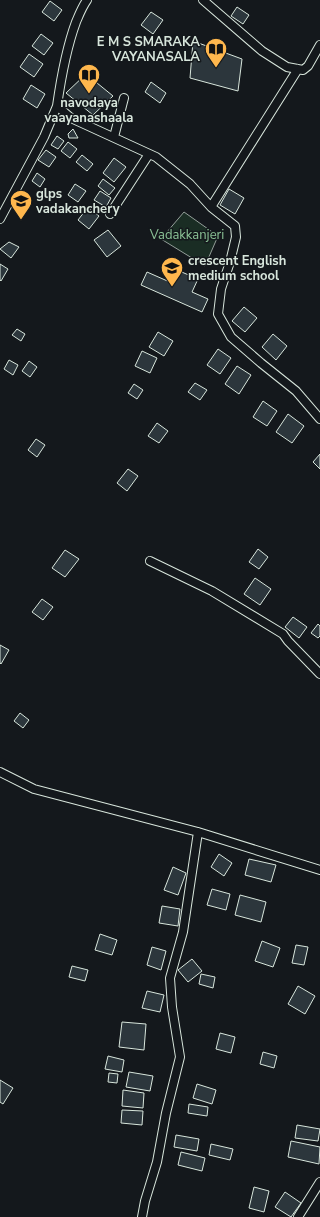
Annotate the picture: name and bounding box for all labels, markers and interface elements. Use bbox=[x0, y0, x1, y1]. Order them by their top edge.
place label: E M S SMARAKA VAYANASALA bbox=[97, 33, 200, 66]
library icon: E M S SMARAKA VAYANASALA bbox=[203, 36, 229, 69]
library icon: navodaya vaayanashaala bbox=[76, 62, 102, 95]
place label: navodaya vaayanashaala bbox=[44, 94, 133, 127]
place label: glps vadakanchery bbox=[35, 185, 120, 218]
school or university icon: glps vadakanchery bbox=[8, 188, 34, 221]
park label: Vadakkanjeri bbox=[149, 226, 224, 244]
place label: crescent English medium school bbox=[188, 252, 286, 285]
school or university icon: crescent English medium school bbox=[159, 255, 185, 288]

